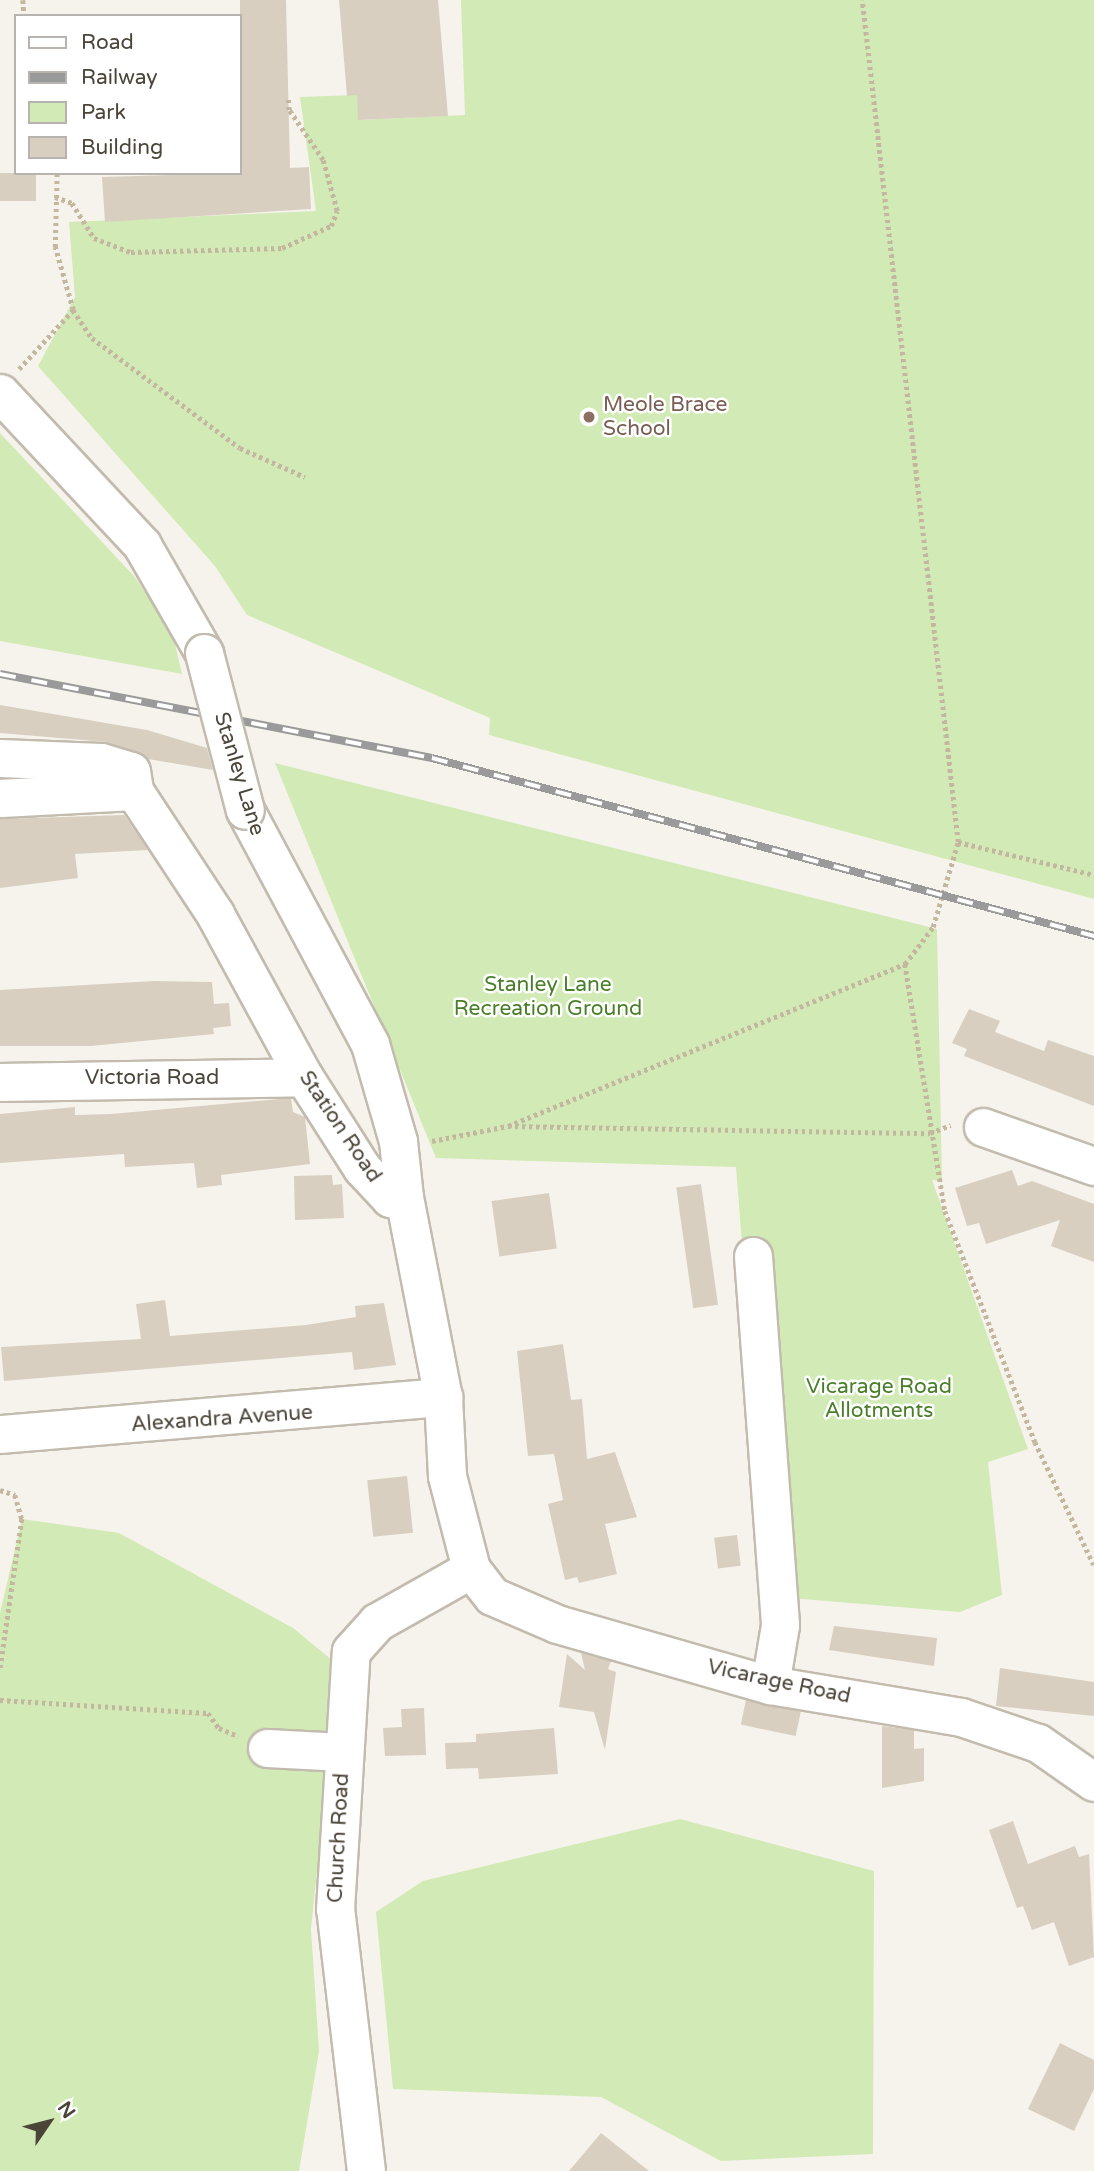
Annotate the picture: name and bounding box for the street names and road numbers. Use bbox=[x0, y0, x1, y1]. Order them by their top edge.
street label: Stanley Lane bbox=[208, 709, 270, 839]
street label: Victoria Road bbox=[85, 1065, 219, 1091]
street label: Station Road bbox=[293, 1066, 387, 1188]
street label: Alexandra Avenue bbox=[130, 1400, 314, 1438]
street label: Vicarage Road bbox=[705, 1655, 853, 1709]
street label: Church Road bbox=[323, 1772, 355, 1904]

